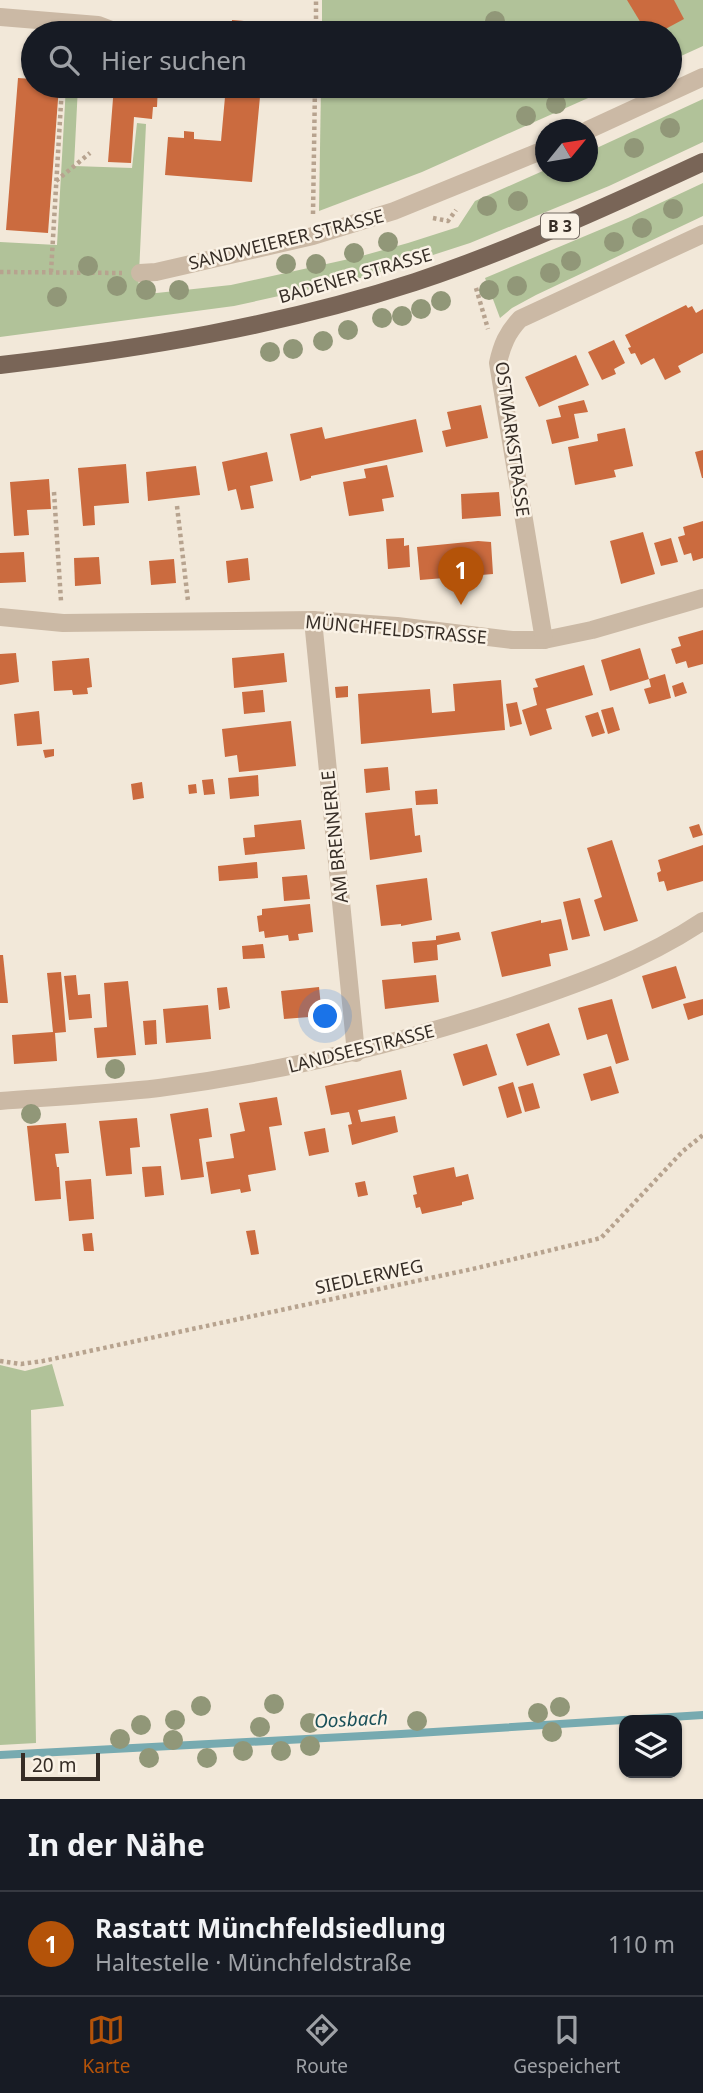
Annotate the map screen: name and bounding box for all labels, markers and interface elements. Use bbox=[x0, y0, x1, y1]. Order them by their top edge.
search box bbox=[21, 21, 682, 98]
icon: search bbox=[45, 41, 83, 79]
text: Hier suchen bbox=[101, 42, 247, 78]
north arrow bbox=[535, 119, 598, 182]
street label: SANDWEIERER STRASSE bbox=[186, 203, 386, 275]
road number: B 3 bbox=[541, 214, 579, 238]
street label: BADENER STRASSE bbox=[276, 242, 434, 308]
street label: OSTMARKSTRASSE bbox=[490, 360, 536, 518]
pin: 1 bbox=[438, 547, 484, 605]
street label: MÜNCHFELDSTRASSE bbox=[304, 609, 488, 649]
street label: AM BRENNERLE bbox=[315, 769, 353, 905]
your location bbox=[308, 999, 342, 1033]
street label: LANDSEESTRASSE bbox=[285, 1018, 437, 1078]
street label: SIEDLERWEG bbox=[313, 1253, 425, 1299]
water label: Oosbach bbox=[313, 1704, 389, 1734]
map controls bbox=[619, 1715, 682, 1778]
button: layers bbox=[619, 1715, 682, 1778]
scale bar bbox=[21, 1750, 100, 1782]
text: 20 m bbox=[32, 1752, 76, 1778]
text: In der Nähe bbox=[28, 1824, 205, 1865]
text: Rastatt Münchfeldsiedlung bbox=[95, 1910, 446, 1946]
text: 1 bbox=[44, 1928, 58, 1960]
text: 110 m bbox=[608, 1928, 675, 1960]
text: Haltestelle · Münchfeldstraße bbox=[95, 1946, 412, 1978]
tab: Karte bbox=[83, 2011, 130, 2079]
tab: Route bbox=[295, 2011, 348, 2079]
tab: Gespeichert bbox=[513, 2011, 620, 2079]

